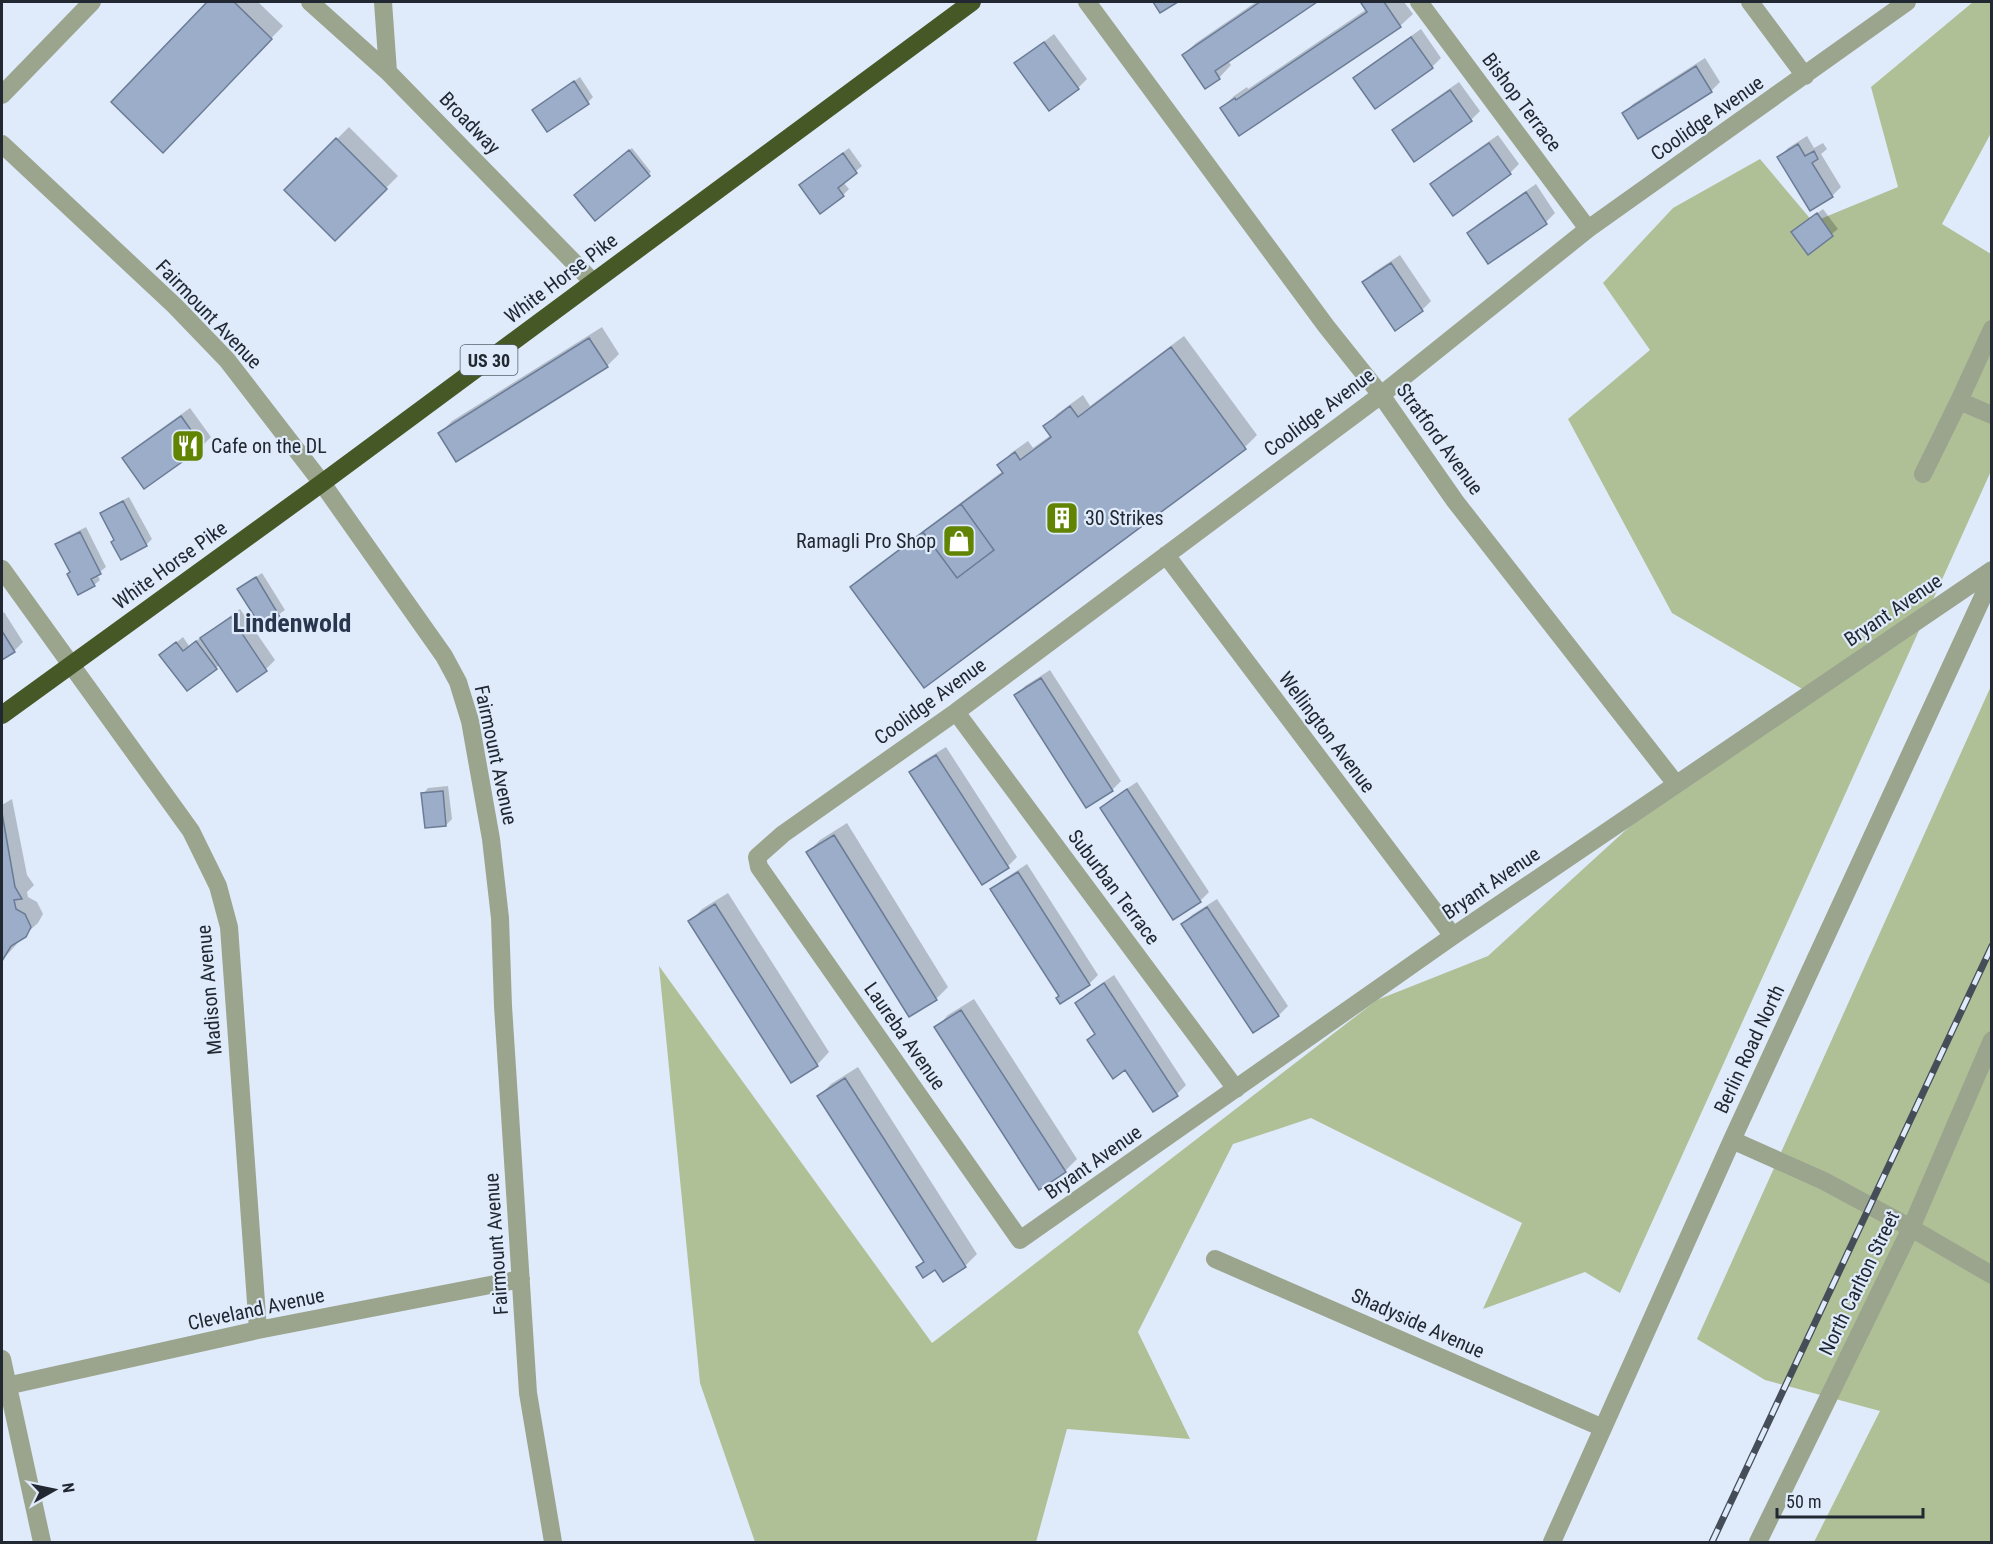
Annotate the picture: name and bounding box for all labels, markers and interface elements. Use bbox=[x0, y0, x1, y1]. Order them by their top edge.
street label: Bishop Terrace bbox=[1477, 48, 1567, 156]
street label: Coolidge Avenue bbox=[1646, 70, 1768, 166]
street label: Broadway bbox=[435, 87, 505, 159]
street label: White Horse Pike bbox=[500, 228, 622, 328]
street label: Fairmount Avenue bbox=[151, 255, 267, 373]
road number: US 30 bbox=[460, 345, 518, 375]
street label: Coolidge Avenue bbox=[1259, 363, 1379, 461]
street label: Stratford Avenue bbox=[1392, 379, 1488, 499]
restaurant icon: Cafe on the DL bbox=[170, 428, 206, 464]
place label: Cafe on the DL bbox=[211, 434, 327, 458]
building icon: 30 Strikes bbox=[1044, 500, 1080, 536]
place label: 30 Strikes bbox=[1085, 506, 1164, 530]
street label: White Horse Pike bbox=[108, 516, 232, 614]
shop icon: Ramagli Pro Shop bbox=[941, 523, 977, 559]
place label: Ramagli Pro Shop bbox=[796, 529, 936, 553]
street label: Bryant Avenue bbox=[1840, 569, 1946, 651]
district label: Lindenwold bbox=[233, 608, 351, 638]
street label: Coolidge Avenue bbox=[870, 653, 990, 749]
street label: Wellington Avenue bbox=[1274, 667, 1380, 797]
street label: Fairmount Avenue bbox=[469, 683, 523, 827]
street label: Suburban Terrace bbox=[1063, 825, 1165, 949]
street label: Bryant Avenue bbox=[1438, 842, 1544, 924]
street label: Madison Avenue bbox=[191, 924, 227, 1056]
street label: Laureba Avenue bbox=[859, 978, 951, 1094]
street label: Berlin Road North bbox=[1709, 981, 1789, 1117]
street label: Bryant Avenue bbox=[1040, 1120, 1146, 1204]
street label: Fairmount Avenue bbox=[479, 1172, 513, 1316]
street label: North Carlton Street bbox=[1814, 1207, 1904, 1359]
street label: Cleveland Avenue bbox=[186, 1283, 326, 1335]
street label: Shadyside Avenue bbox=[1348, 1283, 1488, 1363]
north arrow bbox=[24, 1460, 84, 1520]
text: N bbox=[58, 1481, 78, 1494]
scale bar bbox=[1777, 1481, 1922, 1519]
text: 50 m bbox=[1786, 1491, 1821, 1512]

